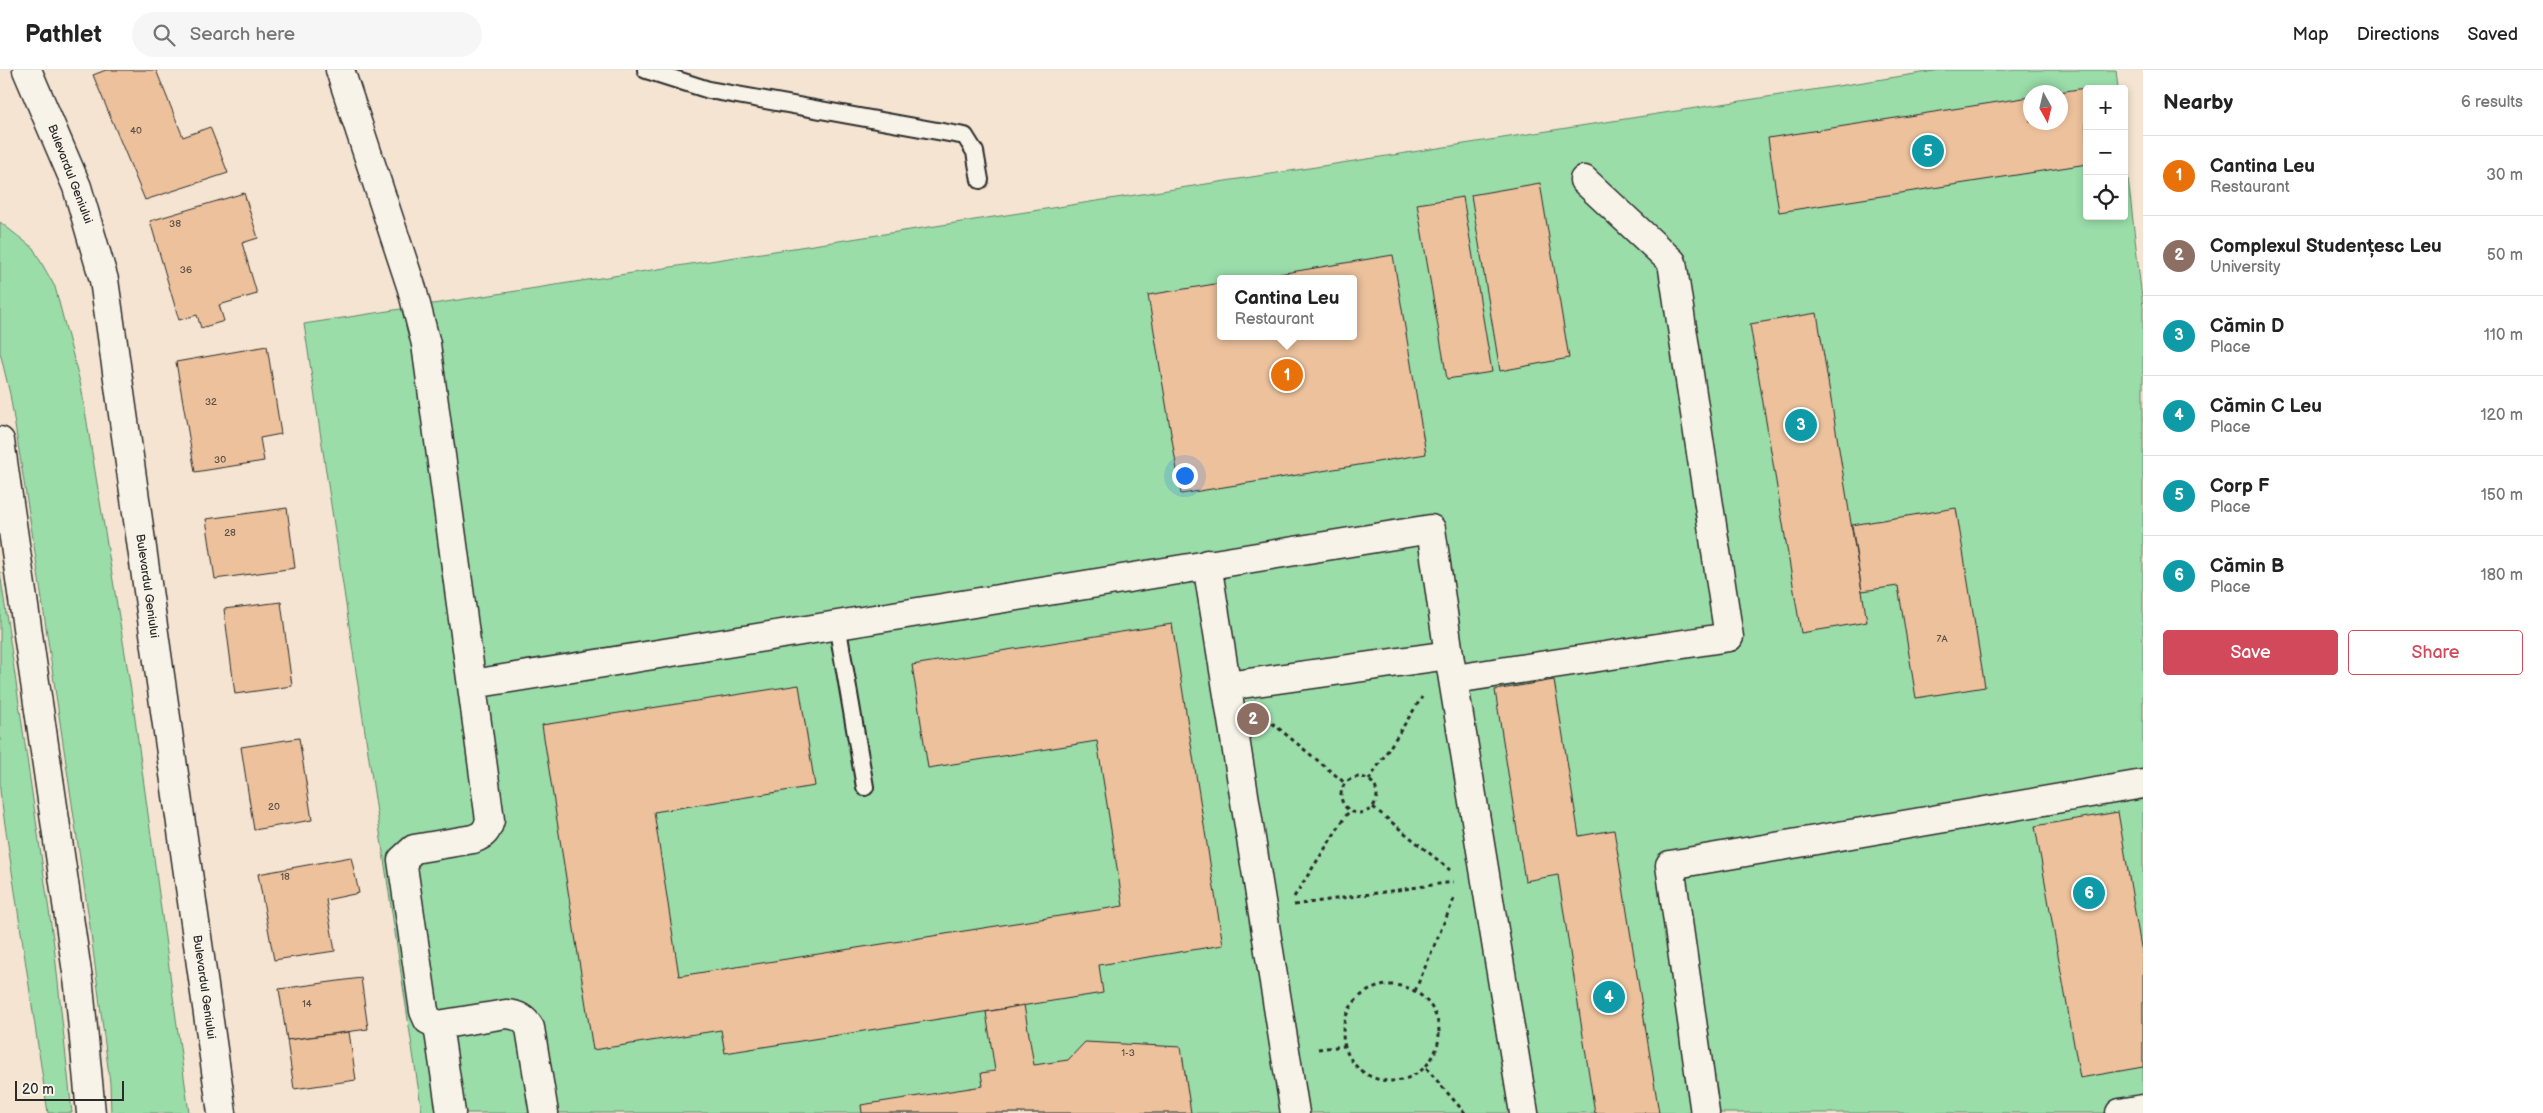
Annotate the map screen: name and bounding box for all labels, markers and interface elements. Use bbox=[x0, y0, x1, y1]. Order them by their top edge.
search box bbox=[132, 12, 482, 57]
text: Pathlet bbox=[25, 20, 102, 49]
icon: search bbox=[150, 21, 178, 49]
text: Search here bbox=[190, 23, 295, 46]
text: Map bbox=[2293, 24, 2329, 45]
text: Directions bbox=[2357, 24, 2439, 45]
text: Saved bbox=[2467, 24, 2518, 45]
north arrow bbox=[2023, 85, 2068, 130]
map controls bbox=[2083, 85, 2128, 220]
button: + bbox=[2083, 85, 2128, 130]
text: Nearby bbox=[2163, 90, 2233, 115]
text: 6 results bbox=[2461, 93, 2523, 112]
street label: Bulevardul Geniului bbox=[44, 122, 96, 226]
house number: 40 bbox=[130, 125, 142, 137]
button: − bbox=[2083, 130, 2128, 175]
pin: 5 bbox=[1912, 132, 1944, 170]
text: Cantina Leu bbox=[2210, 155, 2315, 178]
text: 1 bbox=[2176, 166, 2182, 185]
text: 30 m bbox=[2486, 166, 2523, 185]
button: locate bbox=[2083, 175, 2128, 220]
text: Restaurant bbox=[2210, 178, 2290, 197]
house number: 38 bbox=[169, 218, 181, 230]
text: Complexul Studențesc Leu bbox=[2210, 235, 2442, 258]
text: 2 bbox=[2174, 246, 2184, 265]
text: 50 m bbox=[2487, 246, 2523, 265]
text: University bbox=[2210, 258, 2281, 277]
house number: 36 bbox=[180, 264, 192, 276]
popup bbox=[1217, 275, 1357, 340]
text: Cantina Leu bbox=[1235, 287, 1339, 310]
text: Restaurant bbox=[1235, 310, 1314, 329]
text: Cămin D bbox=[2210, 315, 2284, 338]
text: 3 bbox=[2174, 326, 2184, 345]
text: 110 m bbox=[2484, 326, 2523, 345]
text: Place bbox=[2210, 338, 2251, 357]
pin: 1 bbox=[1271, 356, 1303, 394]
text: Cămin C Leu bbox=[2210, 395, 2322, 418]
house number: 32 bbox=[205, 396, 217, 408]
pin: 3 bbox=[1785, 406, 1817, 444]
text: 4 bbox=[2174, 406, 2184, 425]
text: 120 m bbox=[2480, 406, 2523, 425]
text: Place bbox=[2210, 418, 2251, 437]
house number: 30 bbox=[214, 454, 226, 466]
your location bbox=[1172, 463, 1198, 489]
text: Corp F bbox=[2210, 475, 2269, 498]
text: 5 bbox=[2174, 486, 2184, 505]
text: 150 m bbox=[2481, 486, 2523, 505]
text: Place bbox=[2210, 498, 2251, 517]
house number: 28 bbox=[224, 527, 236, 539]
street label: Bulevardul Geniului bbox=[132, 533, 162, 639]
text: Cămin B bbox=[2210, 555, 2284, 578]
text: 6 bbox=[2174, 566, 2184, 585]
text: 180 m bbox=[2481, 566, 2523, 585]
text: Place bbox=[2210, 578, 2251, 597]
button: Save bbox=[2163, 630, 2338, 675]
button: Share bbox=[2348, 630, 2523, 675]
house number: 7A bbox=[1936, 633, 1948, 645]
pin: 2 bbox=[1237, 700, 1269, 738]
house number: 20 bbox=[268, 801, 280, 813]
house number: 18 bbox=[280, 871, 290, 883]
pin: 6 bbox=[2073, 874, 2105, 912]
street label: Bulevardul Geniului bbox=[189, 934, 219, 1040]
pin: 4 bbox=[1593, 978, 1625, 1016]
house number: 14 bbox=[302, 998, 312, 1010]
house number: 1-3 bbox=[1121, 1047, 1135, 1059]
scale bar bbox=[15, 1078, 124, 1101]
text: 20 m bbox=[22, 1081, 54, 1098]

